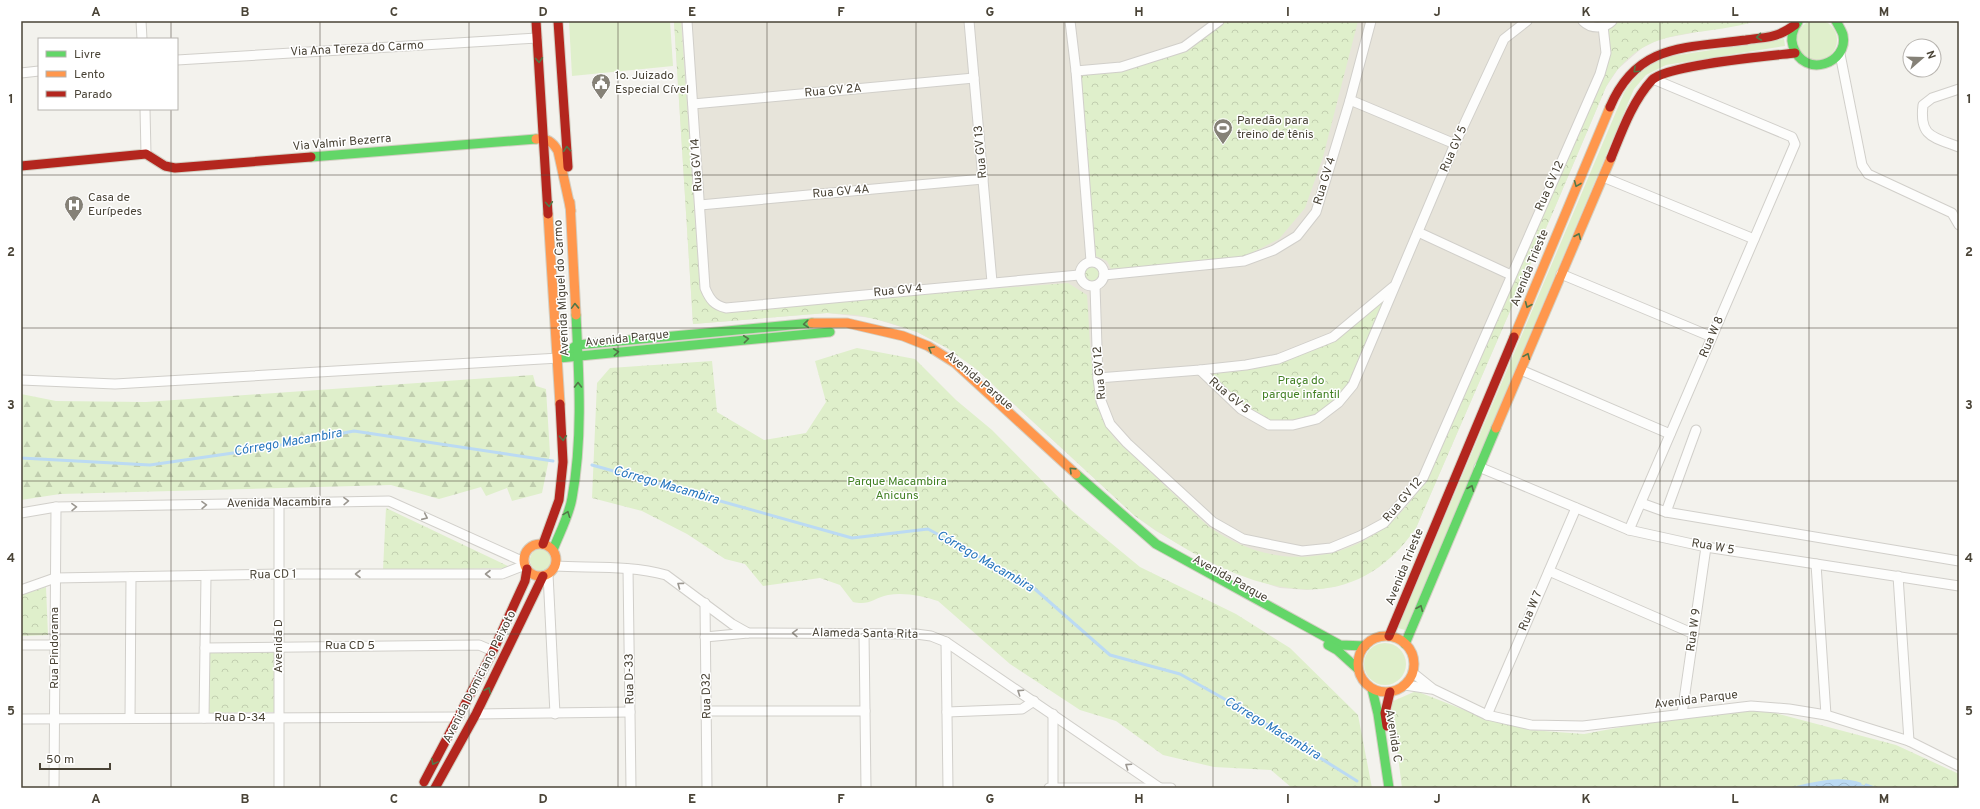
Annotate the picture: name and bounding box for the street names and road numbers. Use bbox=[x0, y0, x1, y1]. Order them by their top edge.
street label: Via Ana Tereza do Carmo bbox=[290, 37, 424, 60]
street label: Rua GV 2A bbox=[804, 81, 862, 101]
street label: Rua GV 5 bbox=[1437, 123, 1471, 175]
street label: Rua GV 13 bbox=[971, 125, 991, 179]
street label: Via Valmir Bezerra bbox=[292, 131, 392, 155]
street label: Rua GV 14 bbox=[687, 138, 707, 192]
street label: Rua GV 4 bbox=[1310, 155, 1340, 207]
street label: Rua GV 12 bbox=[1532, 158, 1568, 214]
street label: Rua GV 4A bbox=[812, 182, 870, 202]
street label: Avenida Miguel do Carmo bbox=[550, 219, 574, 357]
street label: Avenida Trieste bbox=[1507, 227, 1553, 309]
street label: Rua GV 4 bbox=[873, 281, 923, 301]
street label: Rua W 8 bbox=[1696, 314, 1728, 360]
street label: Avenida Parque bbox=[584, 327, 670, 351]
street label: Rua GV 12 bbox=[1090, 346, 1110, 400]
street label: Avenida Parque bbox=[942, 348, 1016, 414]
street label: Rua GV 5 bbox=[1205, 374, 1253, 418]
street label: Rua GV 12 bbox=[1380, 474, 1426, 526]
street label: Avenida Macambira bbox=[227, 494, 331, 512]
street label: Avenida Trieste bbox=[1382, 526, 1428, 608]
street label: Rua W 5 bbox=[1690, 535, 1736, 559]
street label: Avenida Parque bbox=[1189, 552, 1271, 606]
street label: Rua CD 1 bbox=[249, 567, 297, 583]
street label: Rua W 7 bbox=[1515, 589, 1547, 633]
street label: Rua Pindorama bbox=[47, 607, 63, 689]
street label: Rua W 9 bbox=[1683, 607, 1705, 653]
street label: Avenida Domiciano Peixoto bbox=[440, 608, 520, 746]
street label: Avenida D bbox=[271, 619, 287, 673]
street label: Alameda Santa Rita bbox=[812, 625, 918, 643]
street label: Rua CD 5 bbox=[325, 638, 375, 654]
street label: Rua D-33 bbox=[622, 653, 638, 705]
street label: Rua D32 bbox=[699, 673, 715, 719]
street label: Avenida Parque bbox=[1653, 687, 1739, 713]
street label: Avenida C bbox=[1381, 708, 1405, 764]
street label: Rua D-34 bbox=[214, 710, 266, 726]

